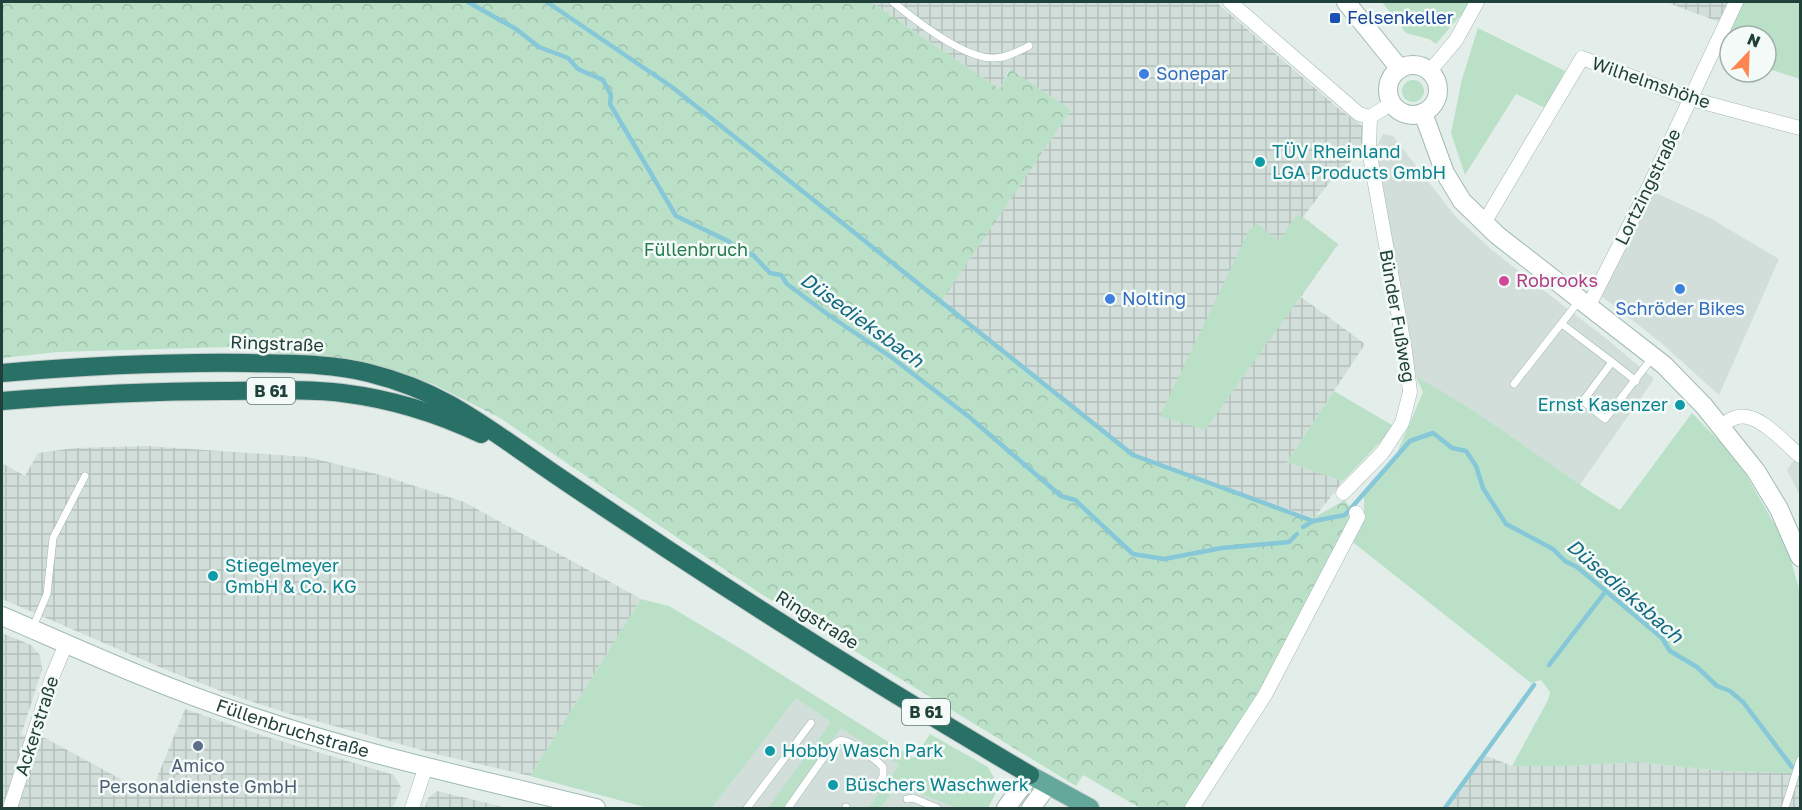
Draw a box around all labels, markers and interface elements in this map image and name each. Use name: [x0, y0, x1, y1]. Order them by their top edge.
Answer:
place label: Felsenkeller: [1347, 6, 1454, 28]
marker: Felsenkeller: [1328, 11, 1342, 25]
north arrow: [1718, 24, 1778, 84]
text: N: [1744, 29, 1763, 52]
street label: Wilhelmshöhe: [1589, 51, 1714, 113]
place label: Sonepar: [1156, 62, 1228, 84]
marker: Sonepar: [1137, 67, 1151, 81]
street label: Lortzingstraße: [1609, 125, 1685, 248]
place label: TÜV Rheinland LGA Products GmbH: [1272, 140, 1446, 183]
marker: TÜV Rheinland LGA Products GmbH: [1253, 155, 1267, 169]
park label: Füllenbruch: [644, 238, 748, 260]
street label: Bünder Fußweg: [1375, 248, 1421, 384]
water label: Düsedieksbach: [796, 266, 929, 372]
place label: Robrooks: [1516, 269, 1598, 291]
marker: Robrooks: [1497, 274, 1511, 288]
marker: Schröder Bikes: [1673, 282, 1687, 296]
place label: Nolting: [1122, 287, 1186, 309]
marker: Nolting: [1103, 292, 1117, 306]
place label: Schröder Bikes: [1615, 297, 1745, 319]
street label: Ringstraße: [230, 330, 324, 356]
road number: B 61: [247, 378, 295, 404]
place label: Ernst Kasenzer: [1538, 393, 1668, 415]
marker: Ernst Kasenzer: [1673, 398, 1687, 412]
water label: Düsedieksbach: [1563, 533, 1689, 648]
place label: Stiegelmeyer GmbH & Co. KG: [225, 554, 357, 597]
marker: Stiegelmeyer GmbH & Co. KG: [206, 569, 220, 583]
street label: Ringstraße: [772, 585, 863, 653]
street label: Ackerstraße: [10, 673, 63, 778]
street label: Füllenbruchstraße: [214, 693, 372, 761]
road number: B 61: [902, 699, 950, 725]
marker: Amico Personaldienste GmbH: [191, 739, 205, 753]
place label: Hobby Wasch Park: [782, 739, 943, 761]
marker: Hobby Wasch Park: [763, 744, 777, 758]
place label: Amico Personaldienste GmbH: [99, 754, 297, 797]
place label: Büschers Waschwerk: [845, 773, 1029, 795]
marker: Büschers Waschwerk: [826, 778, 840, 792]

